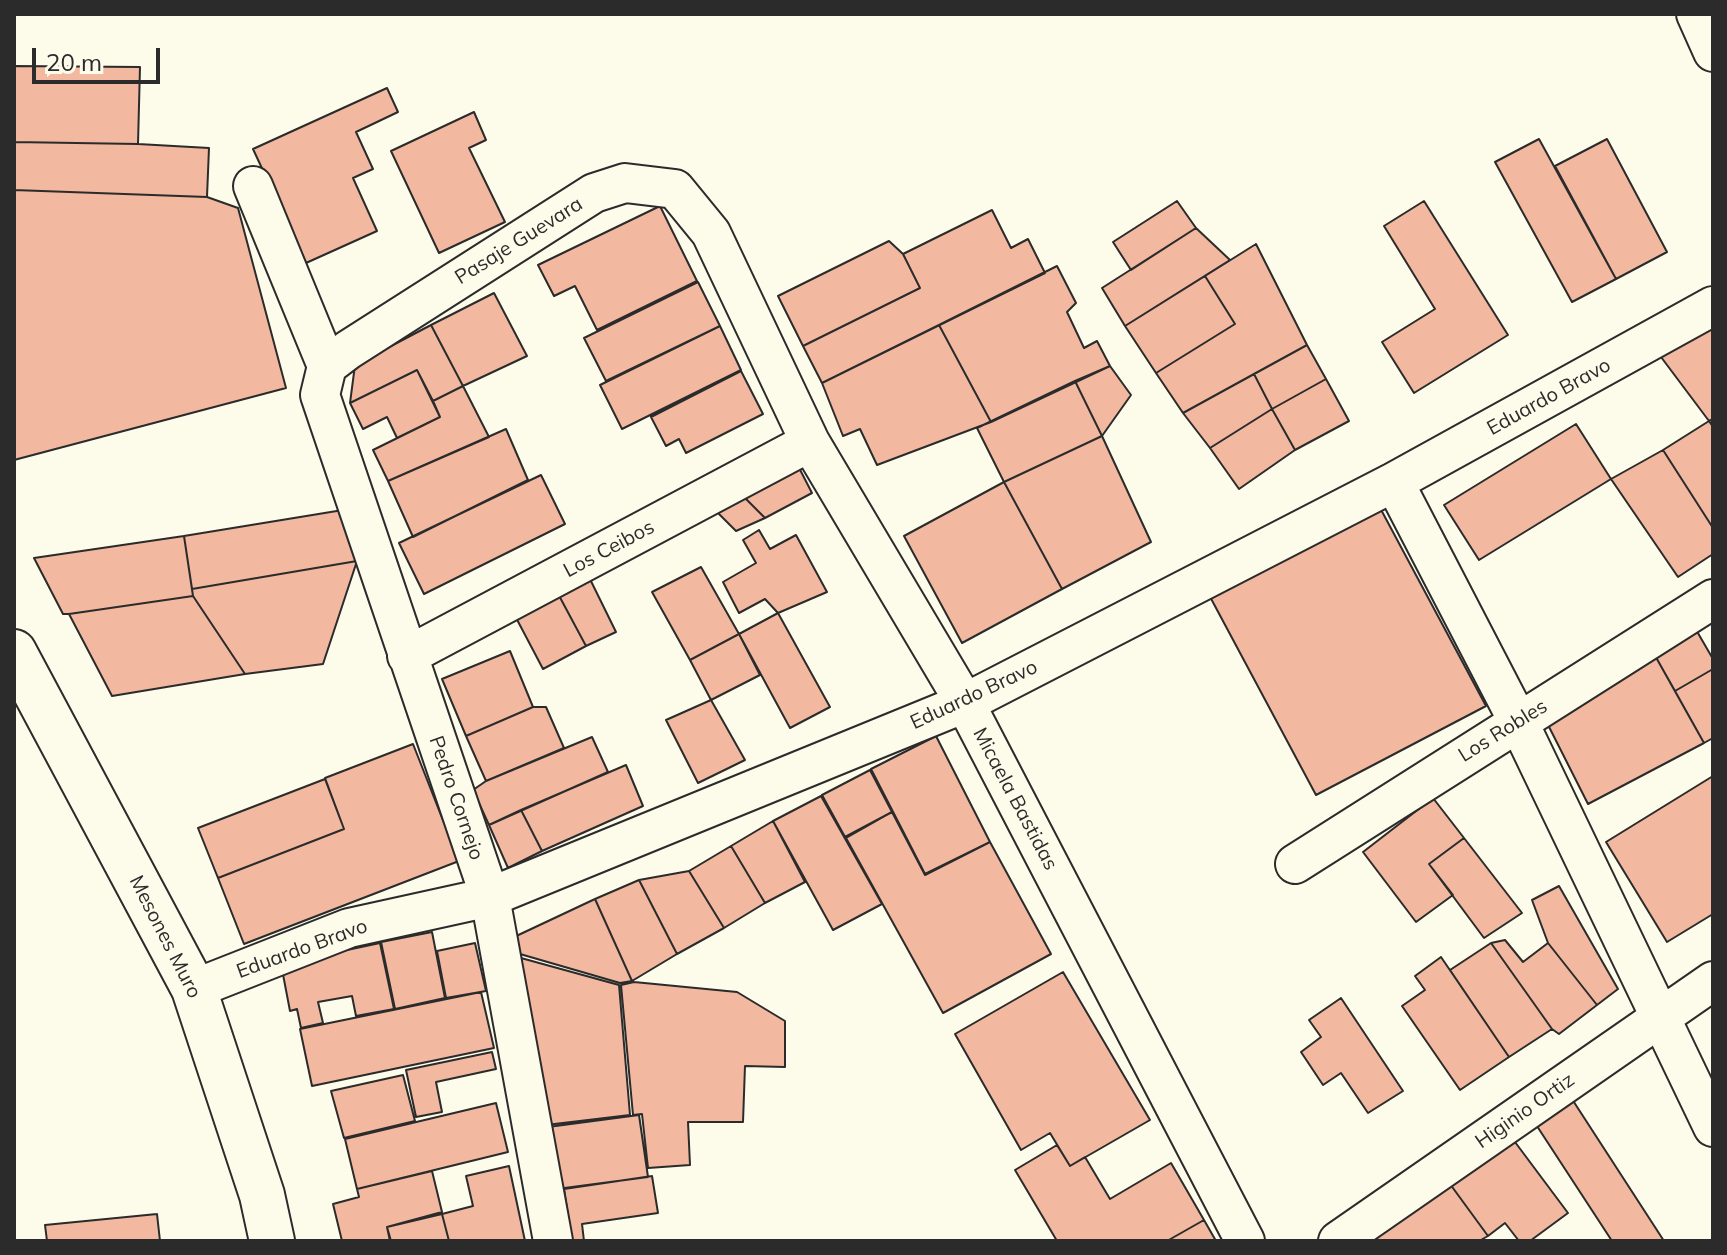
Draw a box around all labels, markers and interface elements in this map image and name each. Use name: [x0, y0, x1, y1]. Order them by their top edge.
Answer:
scale bar: [36, 32, 164, 82]
text: 20 m: [46, 47, 102, 77]
street label: Pasaje Guevara: [451, 192, 587, 290]
street label: Eduardo Bravo: [1483, 353, 1615, 441]
street label: Los Ceibos: [560, 515, 658, 583]
street label: Eduardo Bravo: [907, 655, 1041, 735]
street label: Los Robles: [1454, 694, 1552, 768]
street label: Micaela Bastidas: [967, 724, 1063, 874]
street label: Pedro Cornejo: [424, 733, 488, 863]
street label: Mesones Muro: [124, 872, 206, 1002]
street label: Eduardo Bravo: [233, 914, 371, 984]
street label: Higinio Ortiz: [1471, 1068, 1579, 1154]

